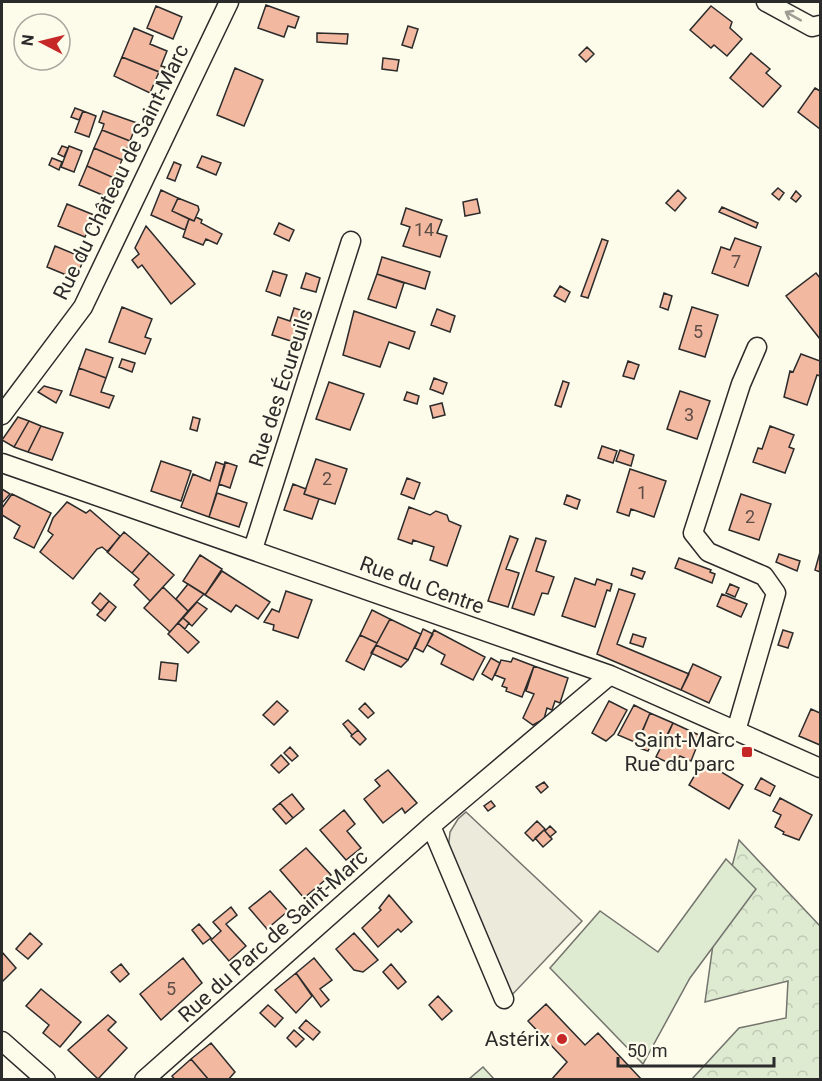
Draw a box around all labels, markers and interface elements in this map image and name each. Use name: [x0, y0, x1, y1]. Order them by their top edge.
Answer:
one-way arrow: [785, 10, 802, 22]
north arrow: [12, 12, 72, 72]
text: N: [17, 33, 38, 47]
street label: Rue du Château de Saint-Marc: [49, 40, 193, 304]
house number: 14: [414, 219, 434, 240]
house number: 7: [731, 251, 741, 272]
street label: Rue des Écureuils: [244, 306, 318, 470]
house number: 5: [693, 321, 703, 342]
house number: 3: [684, 404, 694, 425]
house number: 2: [322, 468, 332, 489]
house number: 1: [637, 482, 647, 503]
house number: 2: [745, 506, 755, 527]
street label: Rue du Centre: [356, 551, 488, 619]
place label: Saint-Marc Rue du parc: [624, 728, 735, 776]
marker: Saint-Marc Rue du parc: [740, 745, 754, 759]
street label: Rue du Parc de Saint-Marc: [173, 845, 373, 1027]
house number: 5: [166, 978, 176, 999]
place label: Astérix: [485, 1027, 550, 1051]
scale bar: [618, 1030, 774, 1068]
marker: Astérix: [555, 1032, 569, 1046]
text: 50 m: [627, 1040, 667, 1061]

